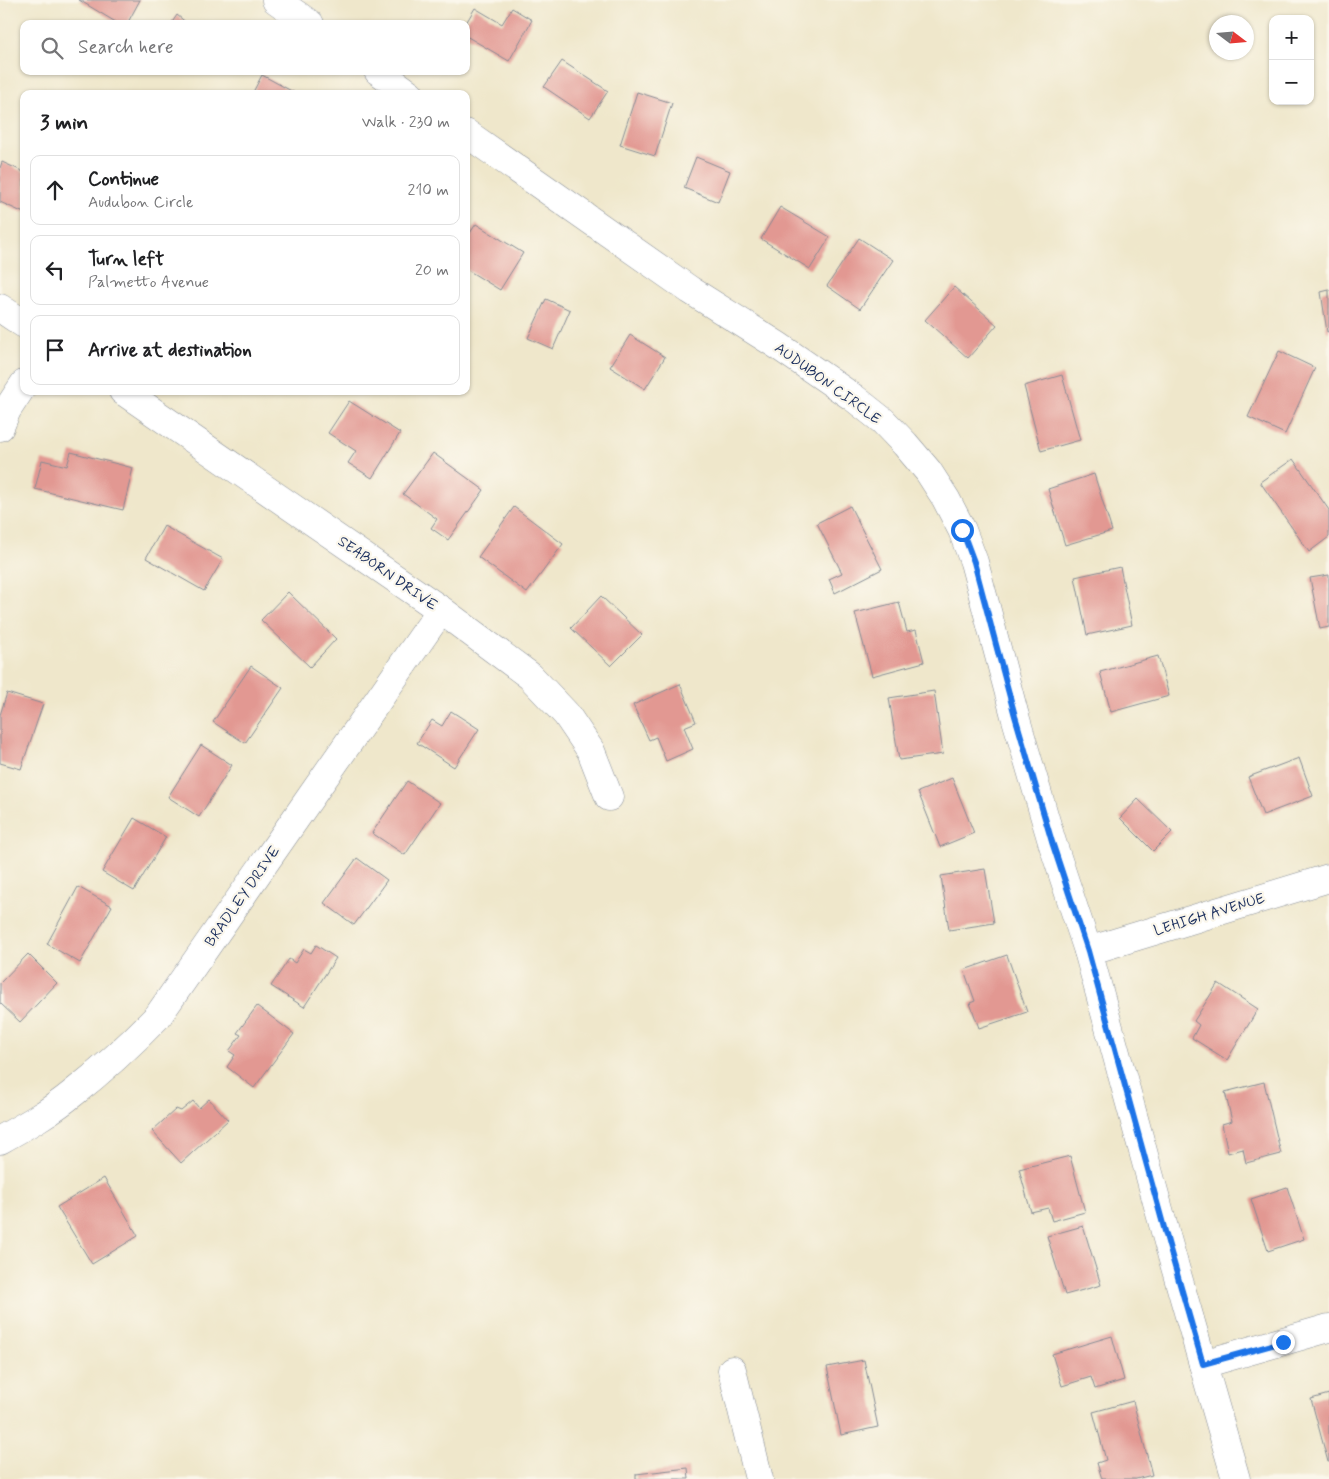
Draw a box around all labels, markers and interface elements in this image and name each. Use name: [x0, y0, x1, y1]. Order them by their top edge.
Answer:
north arrow: [1209, 15, 1254, 60]
map controls: [1269, 15, 1314, 105]
button: +: [1269, 15, 1314, 60]
search box: [20, 20, 470, 75]
icon: search: [38, 34, 66, 62]
text: Search here: [78, 35, 174, 60]
button: −: [1269, 60, 1314, 105]
text: 3 min: [40, 109, 88, 137]
text: Walk · 230 m: [362, 112, 450, 133]
text: Continue: [88, 167, 159, 192]
icon: ahead: [41, 176, 69, 204]
text: 210 m: [408, 180, 449, 201]
text: Audubon Circle: [88, 192, 194, 213]
text: Turn left: [88, 247, 164, 272]
icon: left: [41, 256, 69, 284]
text: 20 m: [415, 260, 449, 281]
text: Palmetto Avenue: [88, 272, 209, 293]
icon: arrive: [41, 336, 69, 364]
text: Arrive at destination: [88, 338, 252, 363]
street label: AUDUBON CIRCLE: [770, 338, 885, 429]
route start: [951, 519, 974, 542]
street label: SEABORN DRIVE: [334, 532, 442, 616]
street label: BRADLEY DRIVE: [201, 842, 285, 951]
street label: LEHIGH AVENUE: [1151, 888, 1268, 941]
route end: [1272, 1331, 1295, 1354]

